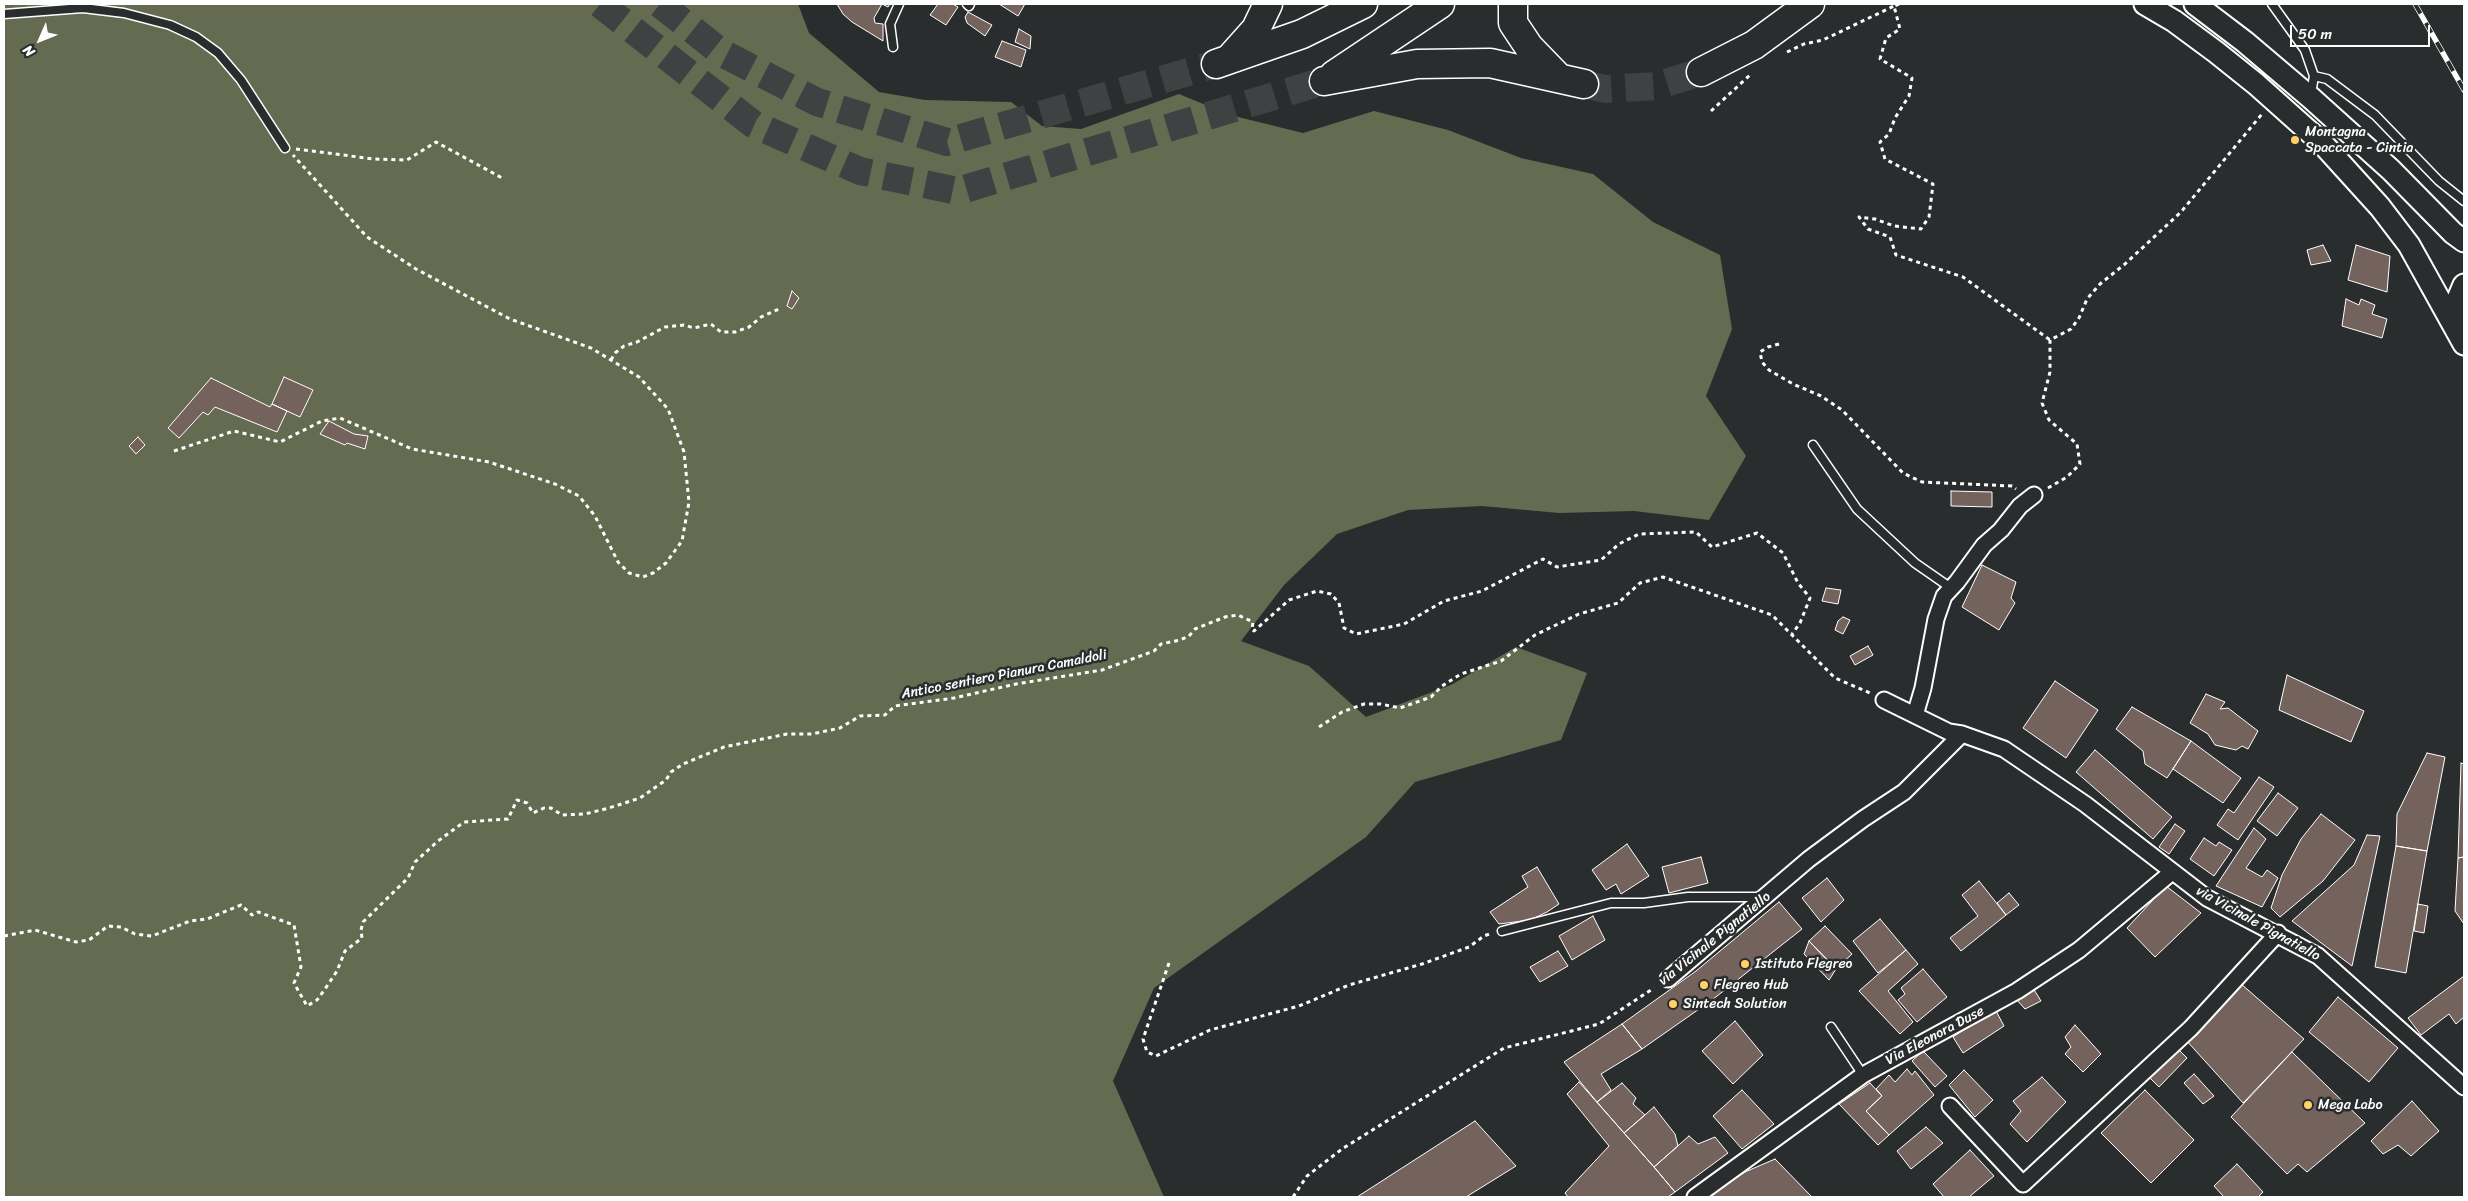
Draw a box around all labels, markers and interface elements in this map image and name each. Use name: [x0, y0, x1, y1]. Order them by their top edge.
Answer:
north arrow: [15, 15, 65, 65]
scale bar: [2293, 15, 2433, 47]
text: 50 m: [2298, 21, 2332, 47]
text: N: [16, 39, 41, 63]
place label: Montagna Spaccata - Cintia: [2305, 124, 2413, 156]
marker: Montagna Spaccata - Cintia: [2289, 134, 2301, 146]
street label: Antico sentiero Pianura Camaldoli: [900, 647, 1108, 703]
street label: via Vicinale Pignatiello: [2193, 883, 2323, 965]
street label: via Vicinale Pignatiello: [1656, 889, 1774, 989]
place label: Istituto Flegreo: [1755, 956, 1853, 972]
marker: Istituto Flegreo: [1739, 958, 1751, 970]
place label: Flegreo Hub: [1714, 977, 1788, 993]
marker: Flegreo Hub: [1698, 979, 1710, 991]
place label: Sintech Solution: [1683, 996, 1787, 1012]
marker: Sintech Solution: [1667, 998, 1679, 1010]
street label: Via Eleonora Duse: [1883, 1003, 1987, 1069]
place label: Mega Labo: [2318, 1097, 2383, 1113]
marker: Mega Labo: [2302, 1099, 2314, 1111]

